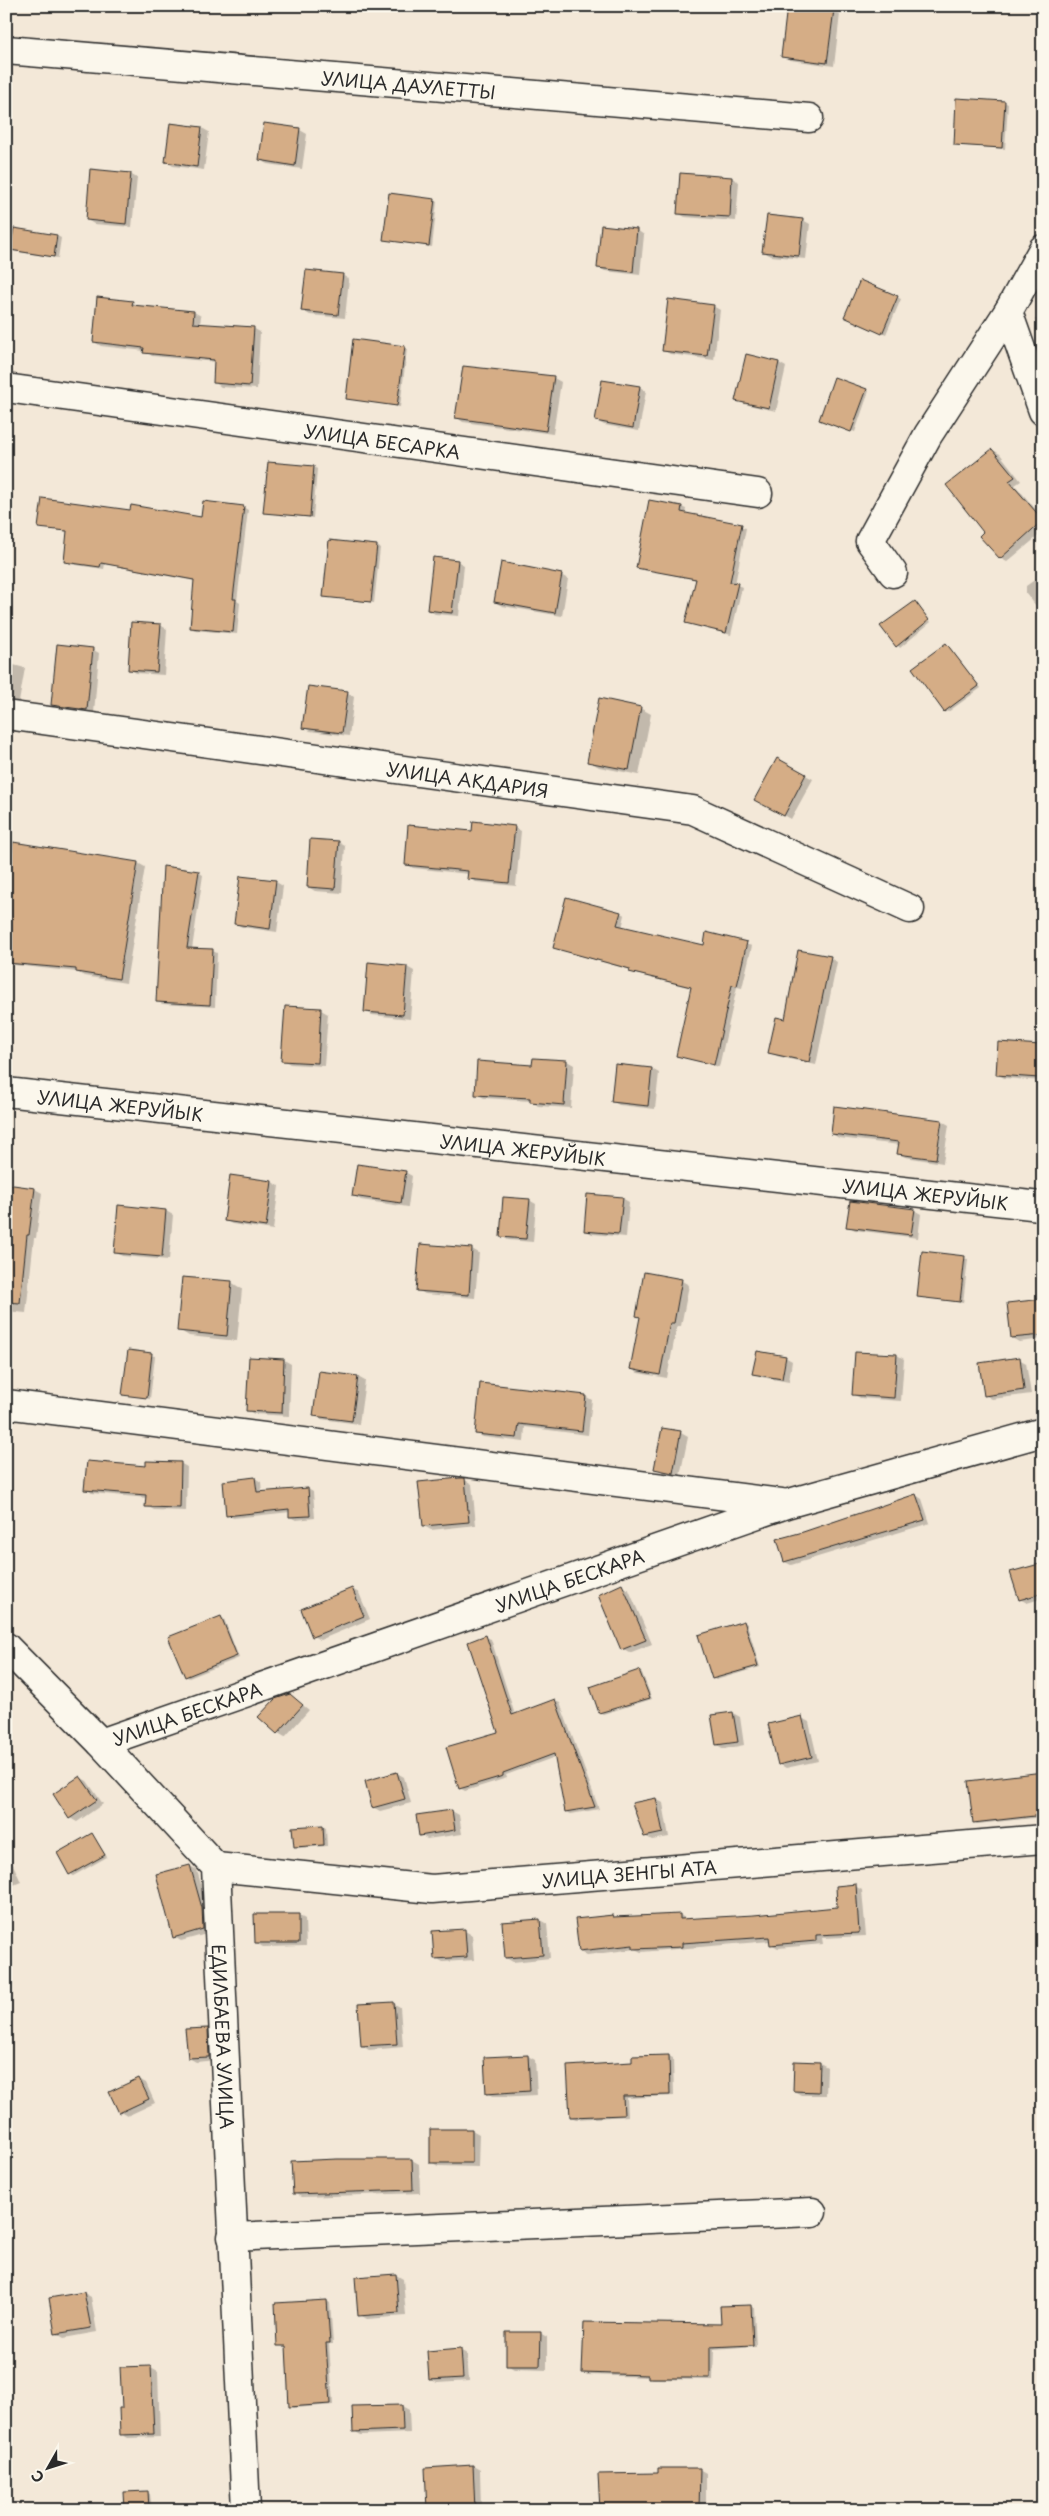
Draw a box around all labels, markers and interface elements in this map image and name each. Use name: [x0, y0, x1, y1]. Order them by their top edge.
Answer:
street label: УЛИЦА ДАУЛЕТТЫ: [320, 63, 497, 105]
street label: УЛИЦА БЕСАРКА: [303, 416, 462, 465]
street label: УЛИЦА АКДАРИЯ: [385, 754, 550, 803]
street label: УЛИЦА ЖЕРУЙЫК: [36, 1082, 204, 1127]
street label: УЛИЦА ЖЕРУЙЫК: [439, 1126, 607, 1172]
street label: УЛИЦА ЖЕРУЙЫК: [841, 1171, 1010, 1216]
street label: УЛИЦА БЕСКАРА: [491, 1541, 648, 1618]
street label: УЛИЦА БЕСКАРА: [109, 1675, 265, 1752]
street label: УЛИЦА ЗЕНГЫ АТА: [541, 1852, 718, 1893]
street label: ЕДИЛБАЕВА УЛИЦА: [206, 1943, 242, 2130]
north arrow: [22, 2444, 72, 2494]
text: С: [26, 2466, 49, 2487]

